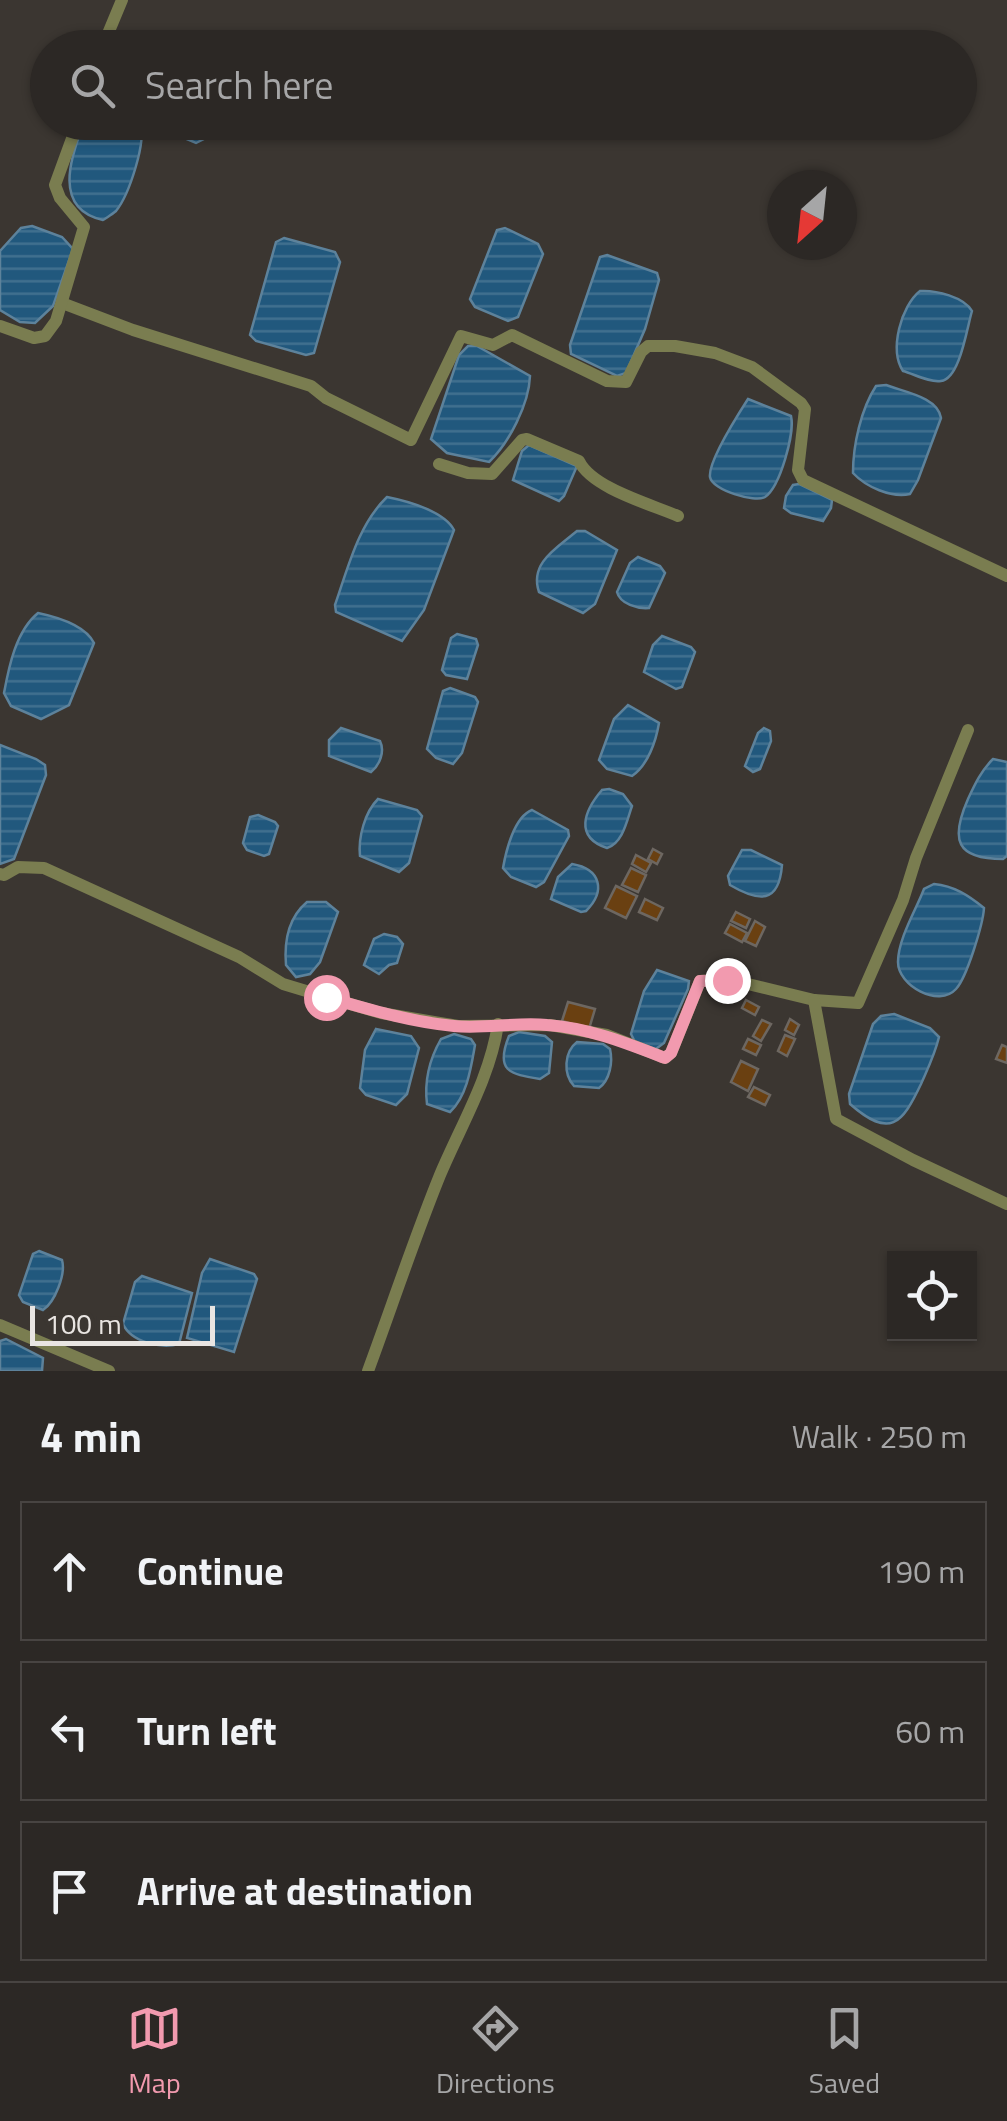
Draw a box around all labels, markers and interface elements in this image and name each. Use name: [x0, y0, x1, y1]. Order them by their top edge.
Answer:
search box: [30, 30, 977, 140]
text: Search here: [145, 56, 333, 114]
icon: search: [65, 58, 120, 113]
north arrow: [767, 170, 857, 260]
route end: [705, 958, 751, 1004]
route start: [304, 975, 350, 1021]
map controls: [887, 1251, 977, 1341]
button: locate: [887, 1251, 977, 1341]
scale bar: [30, 1301, 215, 1346]
text: 100 m: [45, 1302, 122, 1345]
text: 4 min: [40, 1404, 142, 1468]
text: Walk · 250 m: [792, 1412, 967, 1460]
text: Continue: [137, 1542, 284, 1600]
icon: ahead: [42, 1544, 97, 1599]
text: 190 m: [877, 1547, 965, 1595]
text: Turn left: [137, 1702, 277, 1760]
icon: left: [42, 1704, 97, 1759]
text: 60 m: [895, 1707, 965, 1755]
text: Arrive at destination: [137, 1862, 473, 1920]
icon: arrive: [42, 1864, 97, 1919]
tab: Map: [127, 2001, 182, 2104]
tab: Directions: [436, 2001, 555, 2104]
tab: Saved: [809, 2001, 880, 2104]

